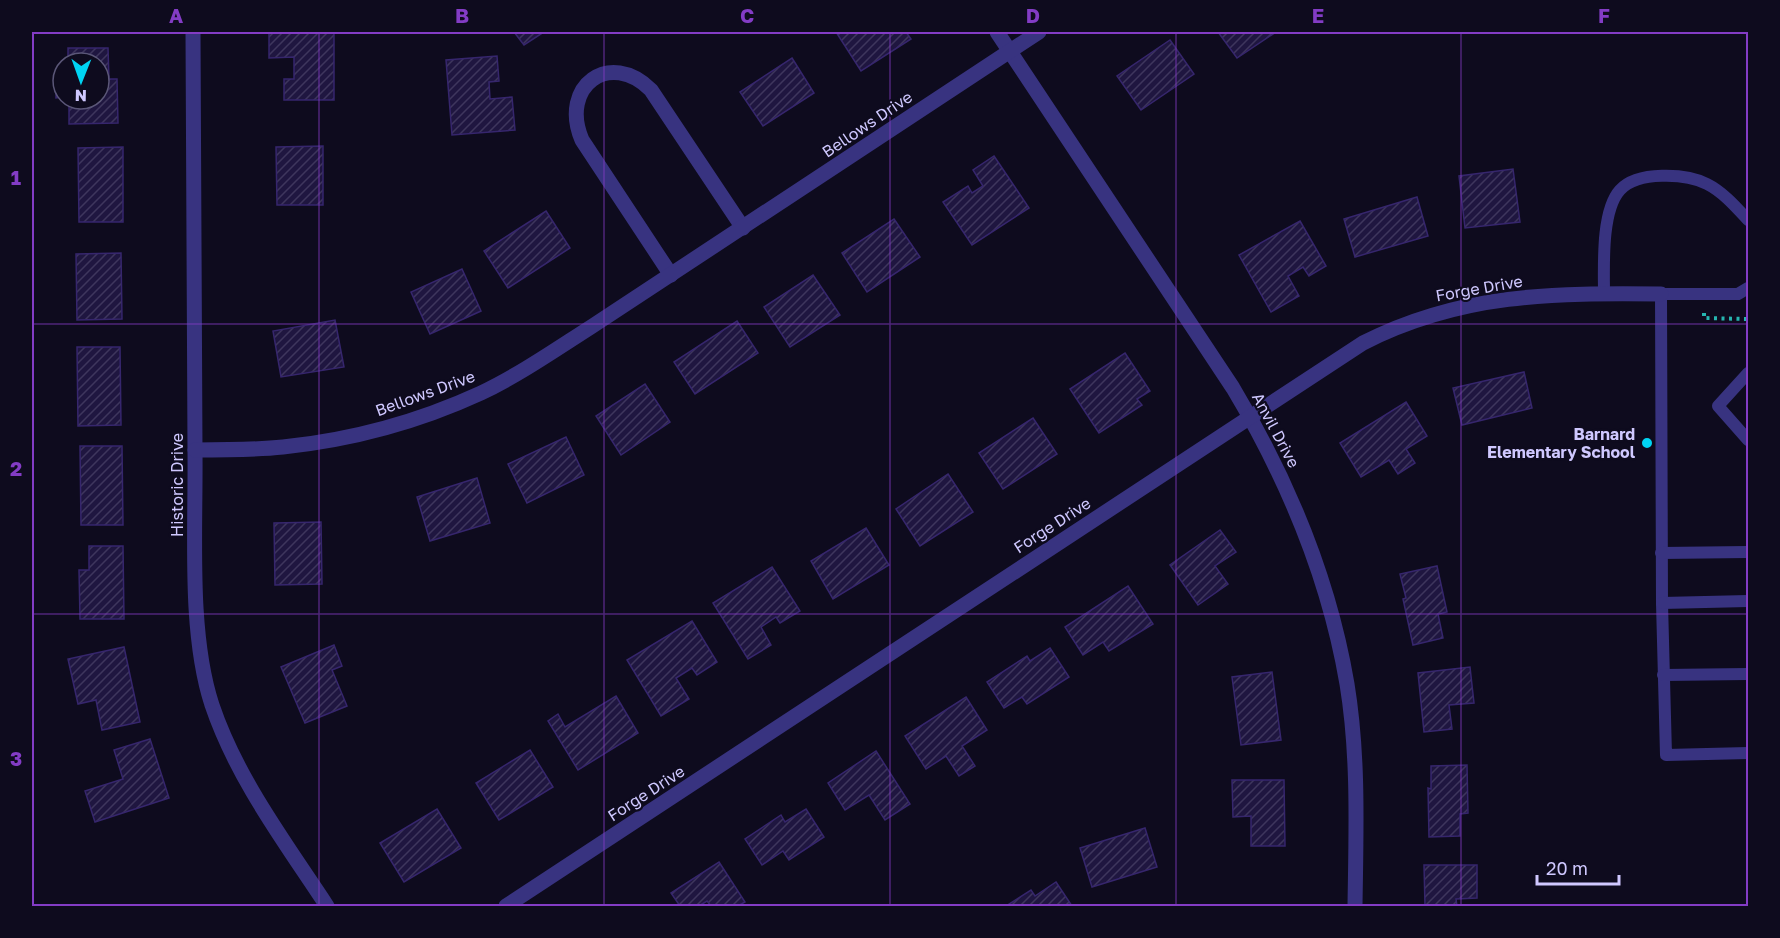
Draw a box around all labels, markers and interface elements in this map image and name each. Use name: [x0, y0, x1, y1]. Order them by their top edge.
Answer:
text: A: [169, 3, 183, 27]
text: B: [455, 3, 469, 27]
text: C: [740, 3, 754, 27]
text: D: [1026, 3, 1040, 27]
text: E: [1312, 3, 1324, 27]
text: F: [1598, 3, 1610, 27]
north arrow: [51, 51, 111, 111]
text: N: [74, 86, 87, 106]
street label: Bellows Drive: [818, 86, 916, 162]
text: 1: [11, 165, 21, 189]
street label: Forge Drive: [1434, 271, 1524, 305]
street label: Bellows Drive: [372, 366, 478, 420]
street label: Anvil Drive: [1248, 389, 1304, 471]
place label: Barnard Elementary School: [1487, 424, 1636, 462]
street label: Historic Drive: [167, 433, 187, 537]
marker: Barnard Elementary School: [1640, 436, 1654, 450]
text: 2: [10, 456, 22, 480]
street label: Forge Drive: [1010, 493, 1094, 557]
text: 3: [10, 746, 22, 770]
street label: Forge Drive: [604, 761, 688, 825]
scale bar: [1537, 848, 1620, 886]
text: 20 m: [1546, 857, 1588, 879]

